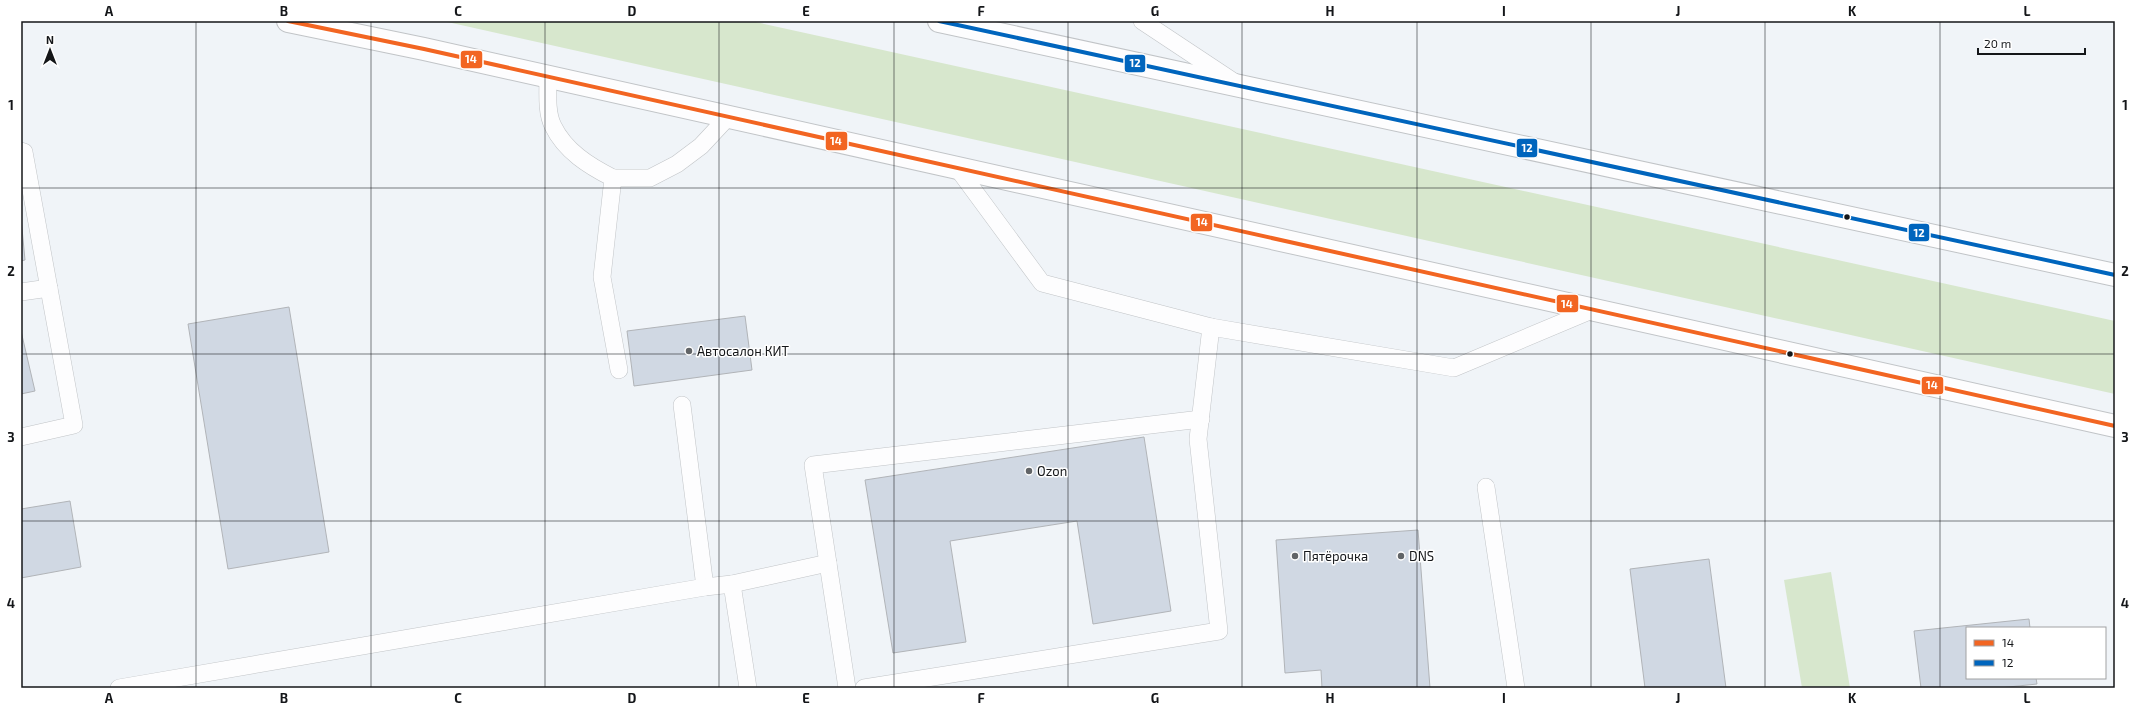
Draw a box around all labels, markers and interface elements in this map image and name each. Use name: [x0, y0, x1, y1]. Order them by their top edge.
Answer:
text: A: [105, 3, 114, 19]
text: B: [280, 3, 288, 19]
text: C: [454, 3, 462, 19]
text: D: [628, 3, 637, 19]
text: E: [802, 3, 810, 19]
text: F: [977, 3, 985, 19]
text: G: [1151, 3, 1159, 19]
text: H: [1326, 3, 1335, 19]
text: I: [1502, 3, 1506, 19]
text: J: [1676, 3, 1680, 19]
text: K: [1848, 3, 1857, 19]
text: L: [2024, 3, 2031, 19]
north arrow: [30, 30, 70, 70]
scale bar: [1978, 30, 2085, 56]
text: N: [46, 33, 54, 46]
text: 20 m: [1984, 36, 2011, 50]
line badge: 14: [460, 50, 483, 69]
text: 14: [465, 52, 477, 65]
line badge: 12: [1124, 54, 1146, 73]
text: 12: [1129, 56, 1141, 69]
text: 1: [8, 97, 14, 113]
text: 1: [2122, 97, 2128, 113]
line badge: 14: [825, 131, 848, 151]
text: 14: [830, 134, 842, 147]
line badge: 12: [1516, 138, 1538, 158]
text: 12: [1521, 141, 1533, 154]
unlabelled marker: [1842, 212, 1852, 222]
line badge: 14: [1190, 213, 1213, 232]
text: 14: [1196, 215, 1208, 228]
line badge: 12: [1908, 223, 1930, 242]
text: 12: [1913, 226, 1925, 239]
text: 2: [7, 263, 15, 279]
text: 2: [2121, 263, 2129, 279]
line badge: 14: [1556, 294, 1579, 313]
text: 14: [1561, 297, 1573, 310]
place label: Автосалон КИТ: [697, 343, 789, 359]
marker: Автосалон КИТ: [684, 346, 694, 356]
unlabelled marker: [1785, 349, 1795, 359]
line badge: 14: [1921, 376, 1944, 395]
text: 14: [1926, 378, 1938, 391]
text: 3: [7, 429, 15, 445]
text: 3: [2121, 429, 2129, 445]
place label: Ozon: [1037, 463, 1067, 479]
marker: Ozon: [1024, 466, 1034, 476]
place label: Пятёрочка: [1303, 548, 1368, 564]
place label: DNS: [1409, 548, 1434, 564]
marker: Пятёрочка: [1290, 551, 1300, 561]
marker: DNS: [1396, 551, 1406, 561]
text: 4: [7, 595, 15, 611]
text: 4: [2121, 595, 2129, 611]
legend: [1966, 627, 2106, 679]
text: 14: [2002, 635, 2014, 649]
text: 12: [2002, 655, 2014, 669]
text: A: [105, 690, 114, 706]
text: B: [280, 690, 288, 706]
text: C: [454, 690, 462, 706]
text: D: [628, 690, 637, 706]
text: E: [802, 690, 810, 706]
text: F: [977, 690, 985, 706]
text: G: [1151, 690, 1159, 706]
text: H: [1326, 690, 1335, 706]
text: I: [1502, 690, 1506, 706]
text: J: [1676, 690, 1680, 706]
text: K: [1848, 690, 1857, 706]
text: L: [2024, 690, 2031, 706]

